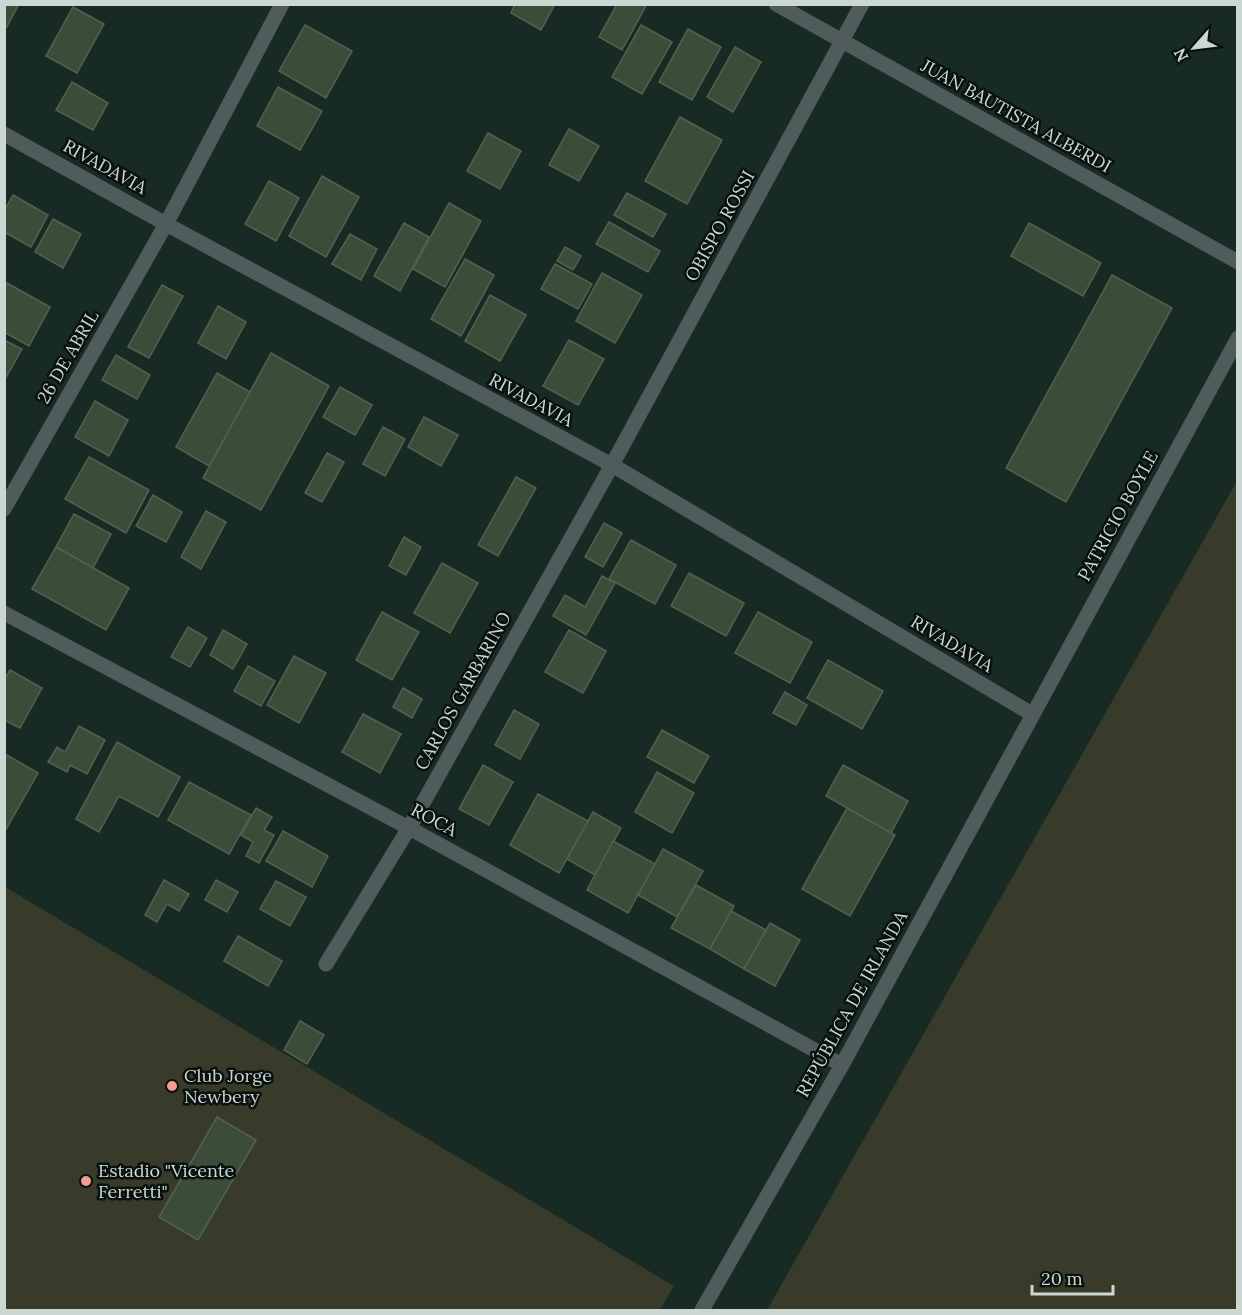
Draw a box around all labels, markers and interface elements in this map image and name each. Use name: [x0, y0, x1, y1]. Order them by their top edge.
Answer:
north arrow: [1164, 18, 1224, 78]
text: N: [1169, 45, 1192, 65]
street label: JUAN BAUTISTA ALBERDI: [916, 53, 1115, 177]
street label: RIVADAVIA: [59, 134, 152, 199]
street label: OBISPO ROSSI: [680, 166, 760, 285]
street label: 26 DE ABRIL: [32, 305, 104, 408]
street label: RIVADAVIA: [485, 368, 578, 432]
street label: PATRICIO BOYLE: [1072, 447, 1163, 585]
street label: CARLOS GARBARINO: [409, 607, 516, 774]
street label: RIVADAVIA: [907, 610, 998, 678]
street label: ROCA: [407, 798, 462, 842]
street label: REPÚBLICA DE IRLANDA: [791, 906, 913, 1101]
place label: Club Jorge Newbery: [184, 1064, 272, 1108]
marker: Club Jorge Newbery: [165, 1079, 179, 1093]
place label: Estadio "Vicente Ferretti": [98, 1159, 235, 1203]
marker: Estadio "Vicente Ferretti": [79, 1174, 93, 1188]
scale bar: [1032, 1258, 1113, 1296]
text: 20 m: [1041, 1267, 1083, 1290]

